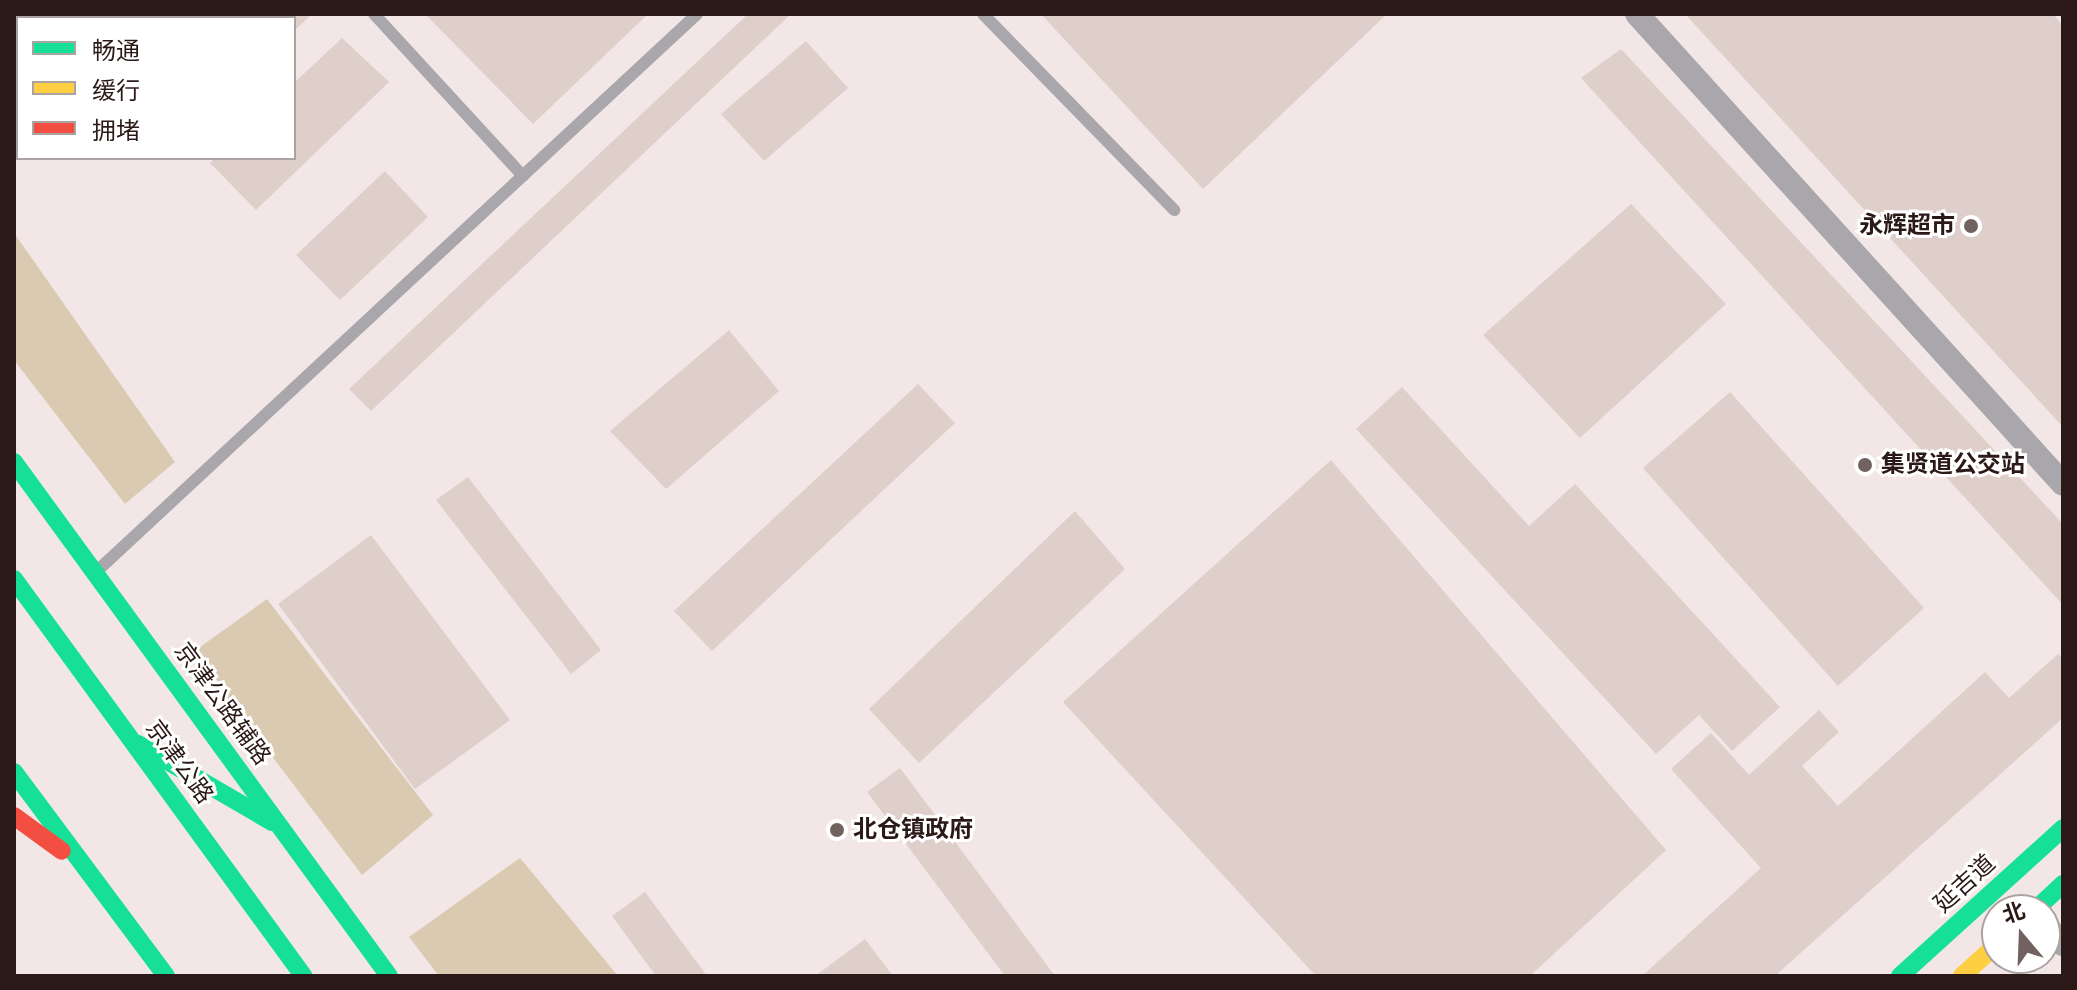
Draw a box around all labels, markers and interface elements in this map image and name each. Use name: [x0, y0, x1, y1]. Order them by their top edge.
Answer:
legend: [16, 16, 296, 160]
text: 畅通: [92, 37, 140, 65]
text: 缓行: [92, 77, 140, 105]
text: 拥堵: [92, 117, 140, 145]
place label: 永辉超市: [1859, 212, 1955, 240]
marker: 永辉超市: [1962, 217, 1980, 235]
place label: 集贤道公交站: [1881, 451, 2025, 479]
marker: 集贤道公交站: [1856, 456, 1874, 474]
street label: 京津公路辅路: [168, 637, 276, 771]
street label: 京津公路: [139, 715, 219, 809]
place label: 北仓镇政府: [853, 816, 973, 844]
marker: 北仓镇政府: [828, 821, 846, 839]
street label: 延吉道: [1929, 849, 2001, 919]
north arrow: [1981, 894, 2061, 974]
text: 北: [1999, 897, 2028, 928]

